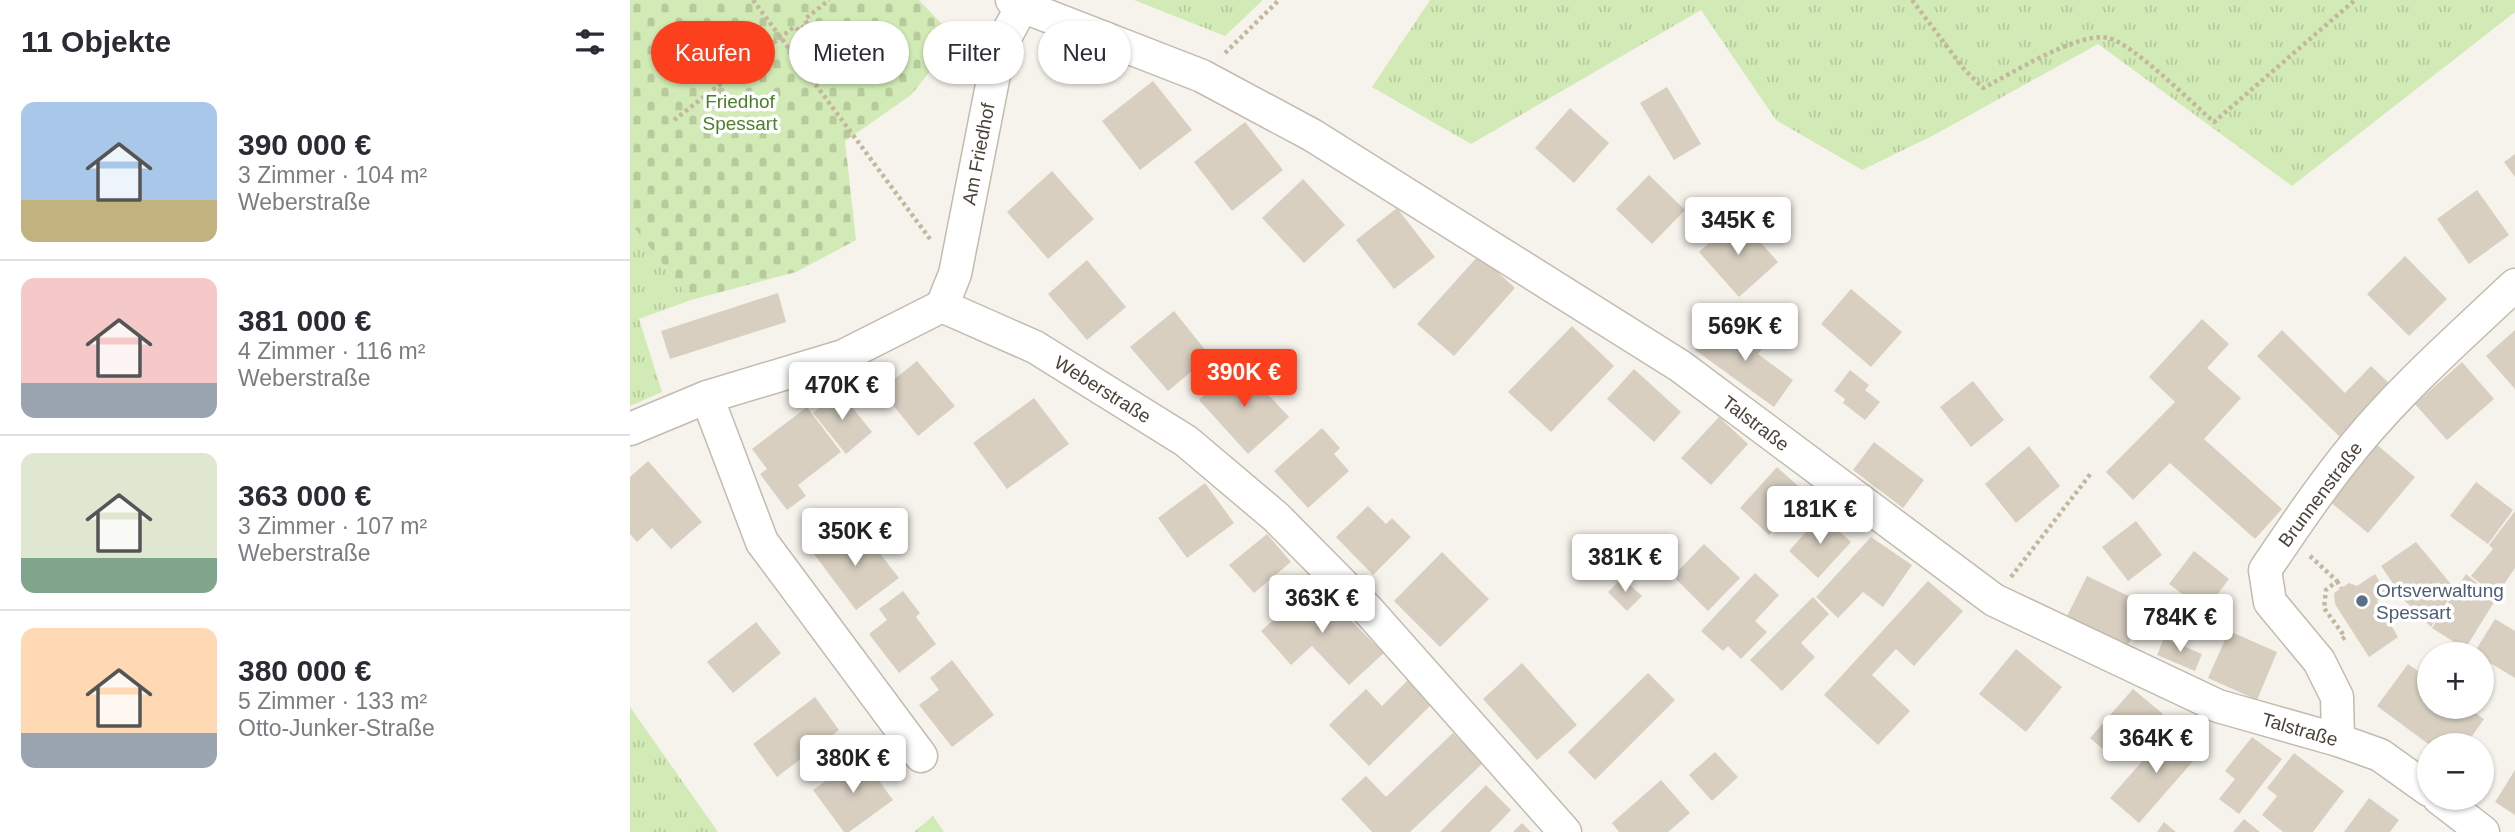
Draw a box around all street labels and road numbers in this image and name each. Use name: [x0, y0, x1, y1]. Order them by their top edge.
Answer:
street label: Am Friedhof: [958, 101, 999, 207]
street label: Weberstraße: [1051, 352, 1155, 427]
street label: Talstraße: [1718, 392, 1793, 455]
street label: Brunnenstraße: [2274, 438, 2367, 551]
street label: Talstraße: [2259, 709, 2340, 750]

